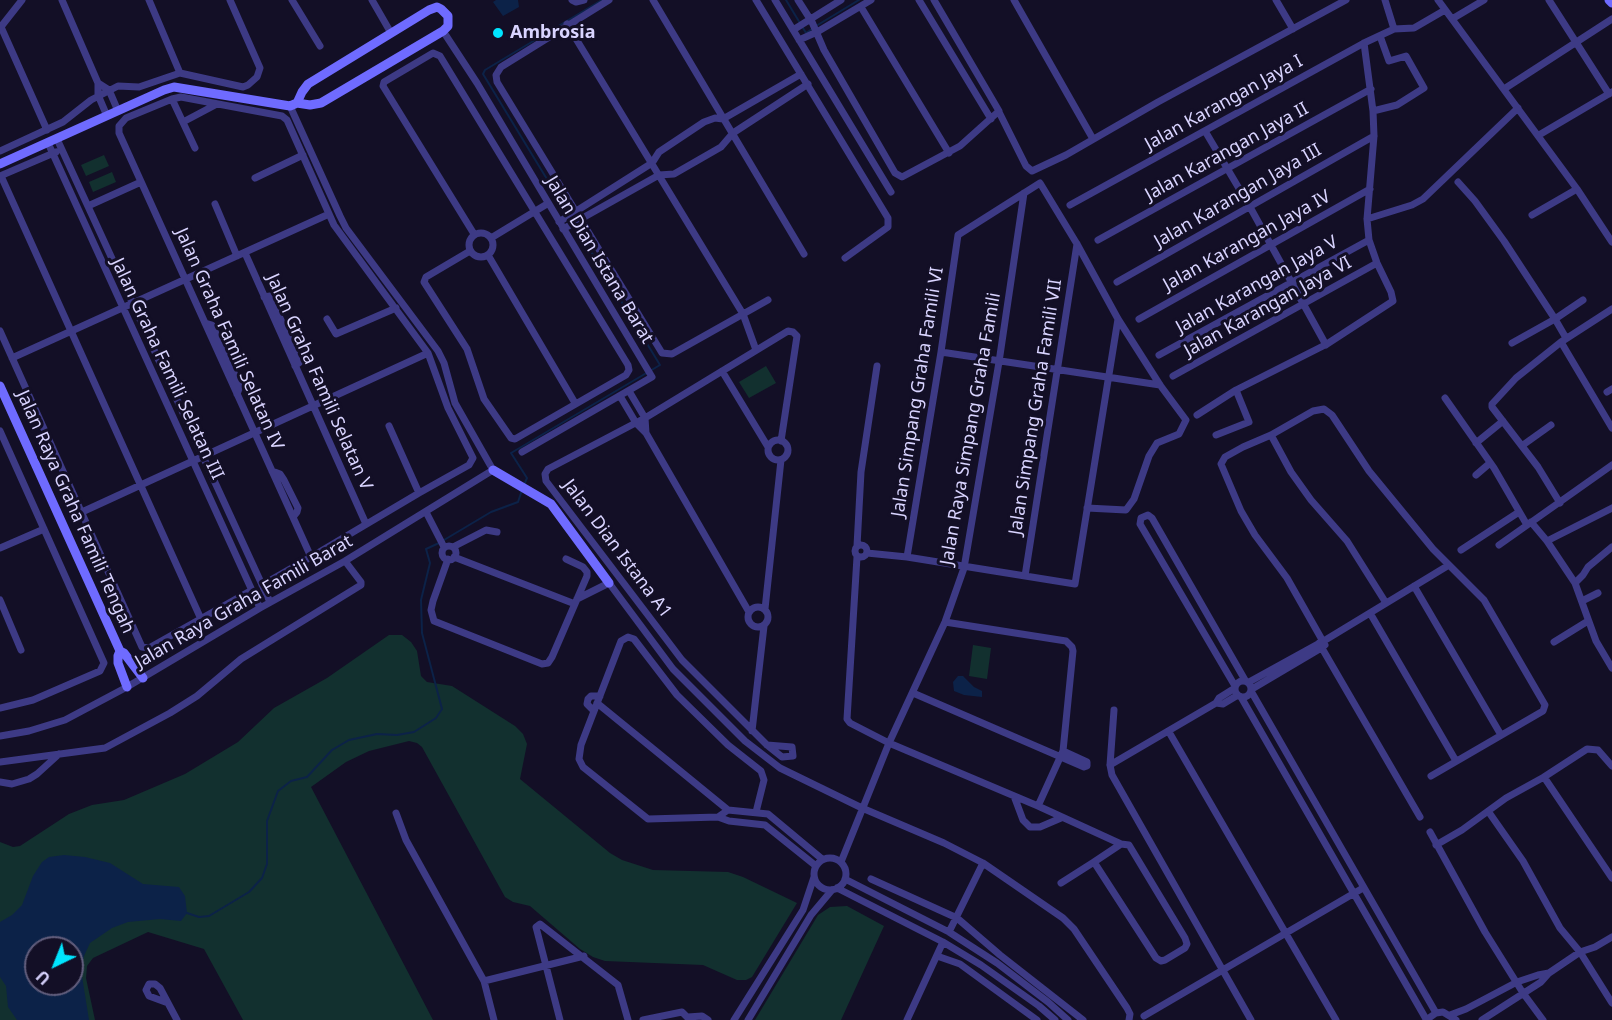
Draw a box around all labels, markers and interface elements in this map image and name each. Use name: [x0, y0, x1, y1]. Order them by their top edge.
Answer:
place label: Ambrosia: [510, 22, 596, 44]
marker: Ambrosia: [491, 26, 505, 40]
street label: Jalan Karangan Jaya I: [1141, 51, 1307, 155]
street label: Jalan Karangan Jaya II: [1142, 98, 1312, 206]
street label: Jalan Karangan Jaya III: [1151, 139, 1325, 253]
street label: Jalan Dian Istana Barat: [540, 172, 658, 348]
street label: Jalan Karangan Jaya IV: [1160, 186, 1334, 296]
street label: Jalan Graha Famili Selatan IV: [170, 225, 288, 453]
street label: Jalan Karangan Jaya V: [1172, 231, 1342, 339]
street label: Jalan Karangan Jaya VI: [1181, 252, 1355, 362]
street label: Jalan Graha Famili Selatan III: [106, 255, 228, 483]
street label: Jalan Simpang Graha Famili VI: [888, 265, 948, 519]
street label: Jalan Graha Famili Selatan V: [261, 270, 377, 494]
street label: Jalan Simpang Graha Famili VII: [1005, 277, 1067, 537]
street label: Jalan Raya Simpang Graha Famili: [936, 291, 1006, 567]
street label: Jalan Raya Graha Famili Tengah: [11, 387, 139, 637]
street label: Jalan Dian Istana A1: [558, 475, 676, 623]
street label: Jalan Raya Graha Famili Barat: [131, 531, 357, 673]
north arrow: [24, 936, 84, 996]
text: U: [31, 966, 55, 990]

